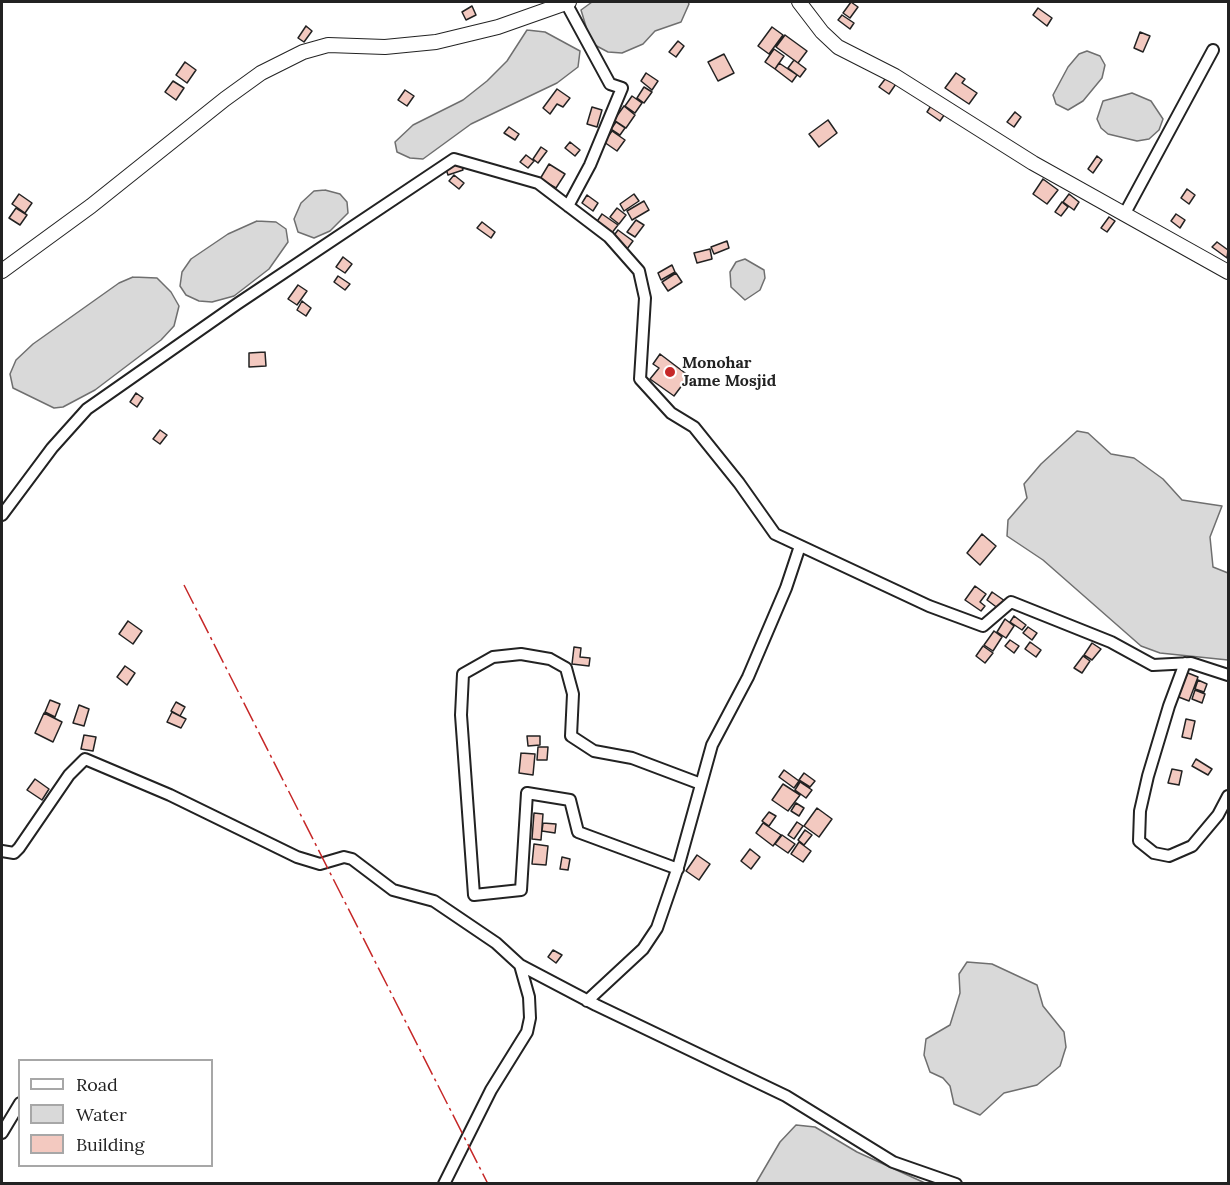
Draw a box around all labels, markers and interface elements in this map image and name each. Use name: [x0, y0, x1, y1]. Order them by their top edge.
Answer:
place label: Monohar Jame Mosjid: [682, 353, 776, 391]
marker: Monohar Jame Mosjid: [663, 365, 677, 379]
legend: [18, 1059, 213, 1167]
text: Road: [76, 1073, 118, 1096]
text: Water: [76, 1103, 127, 1126]
text: Building: [76, 1133, 144, 1156]

